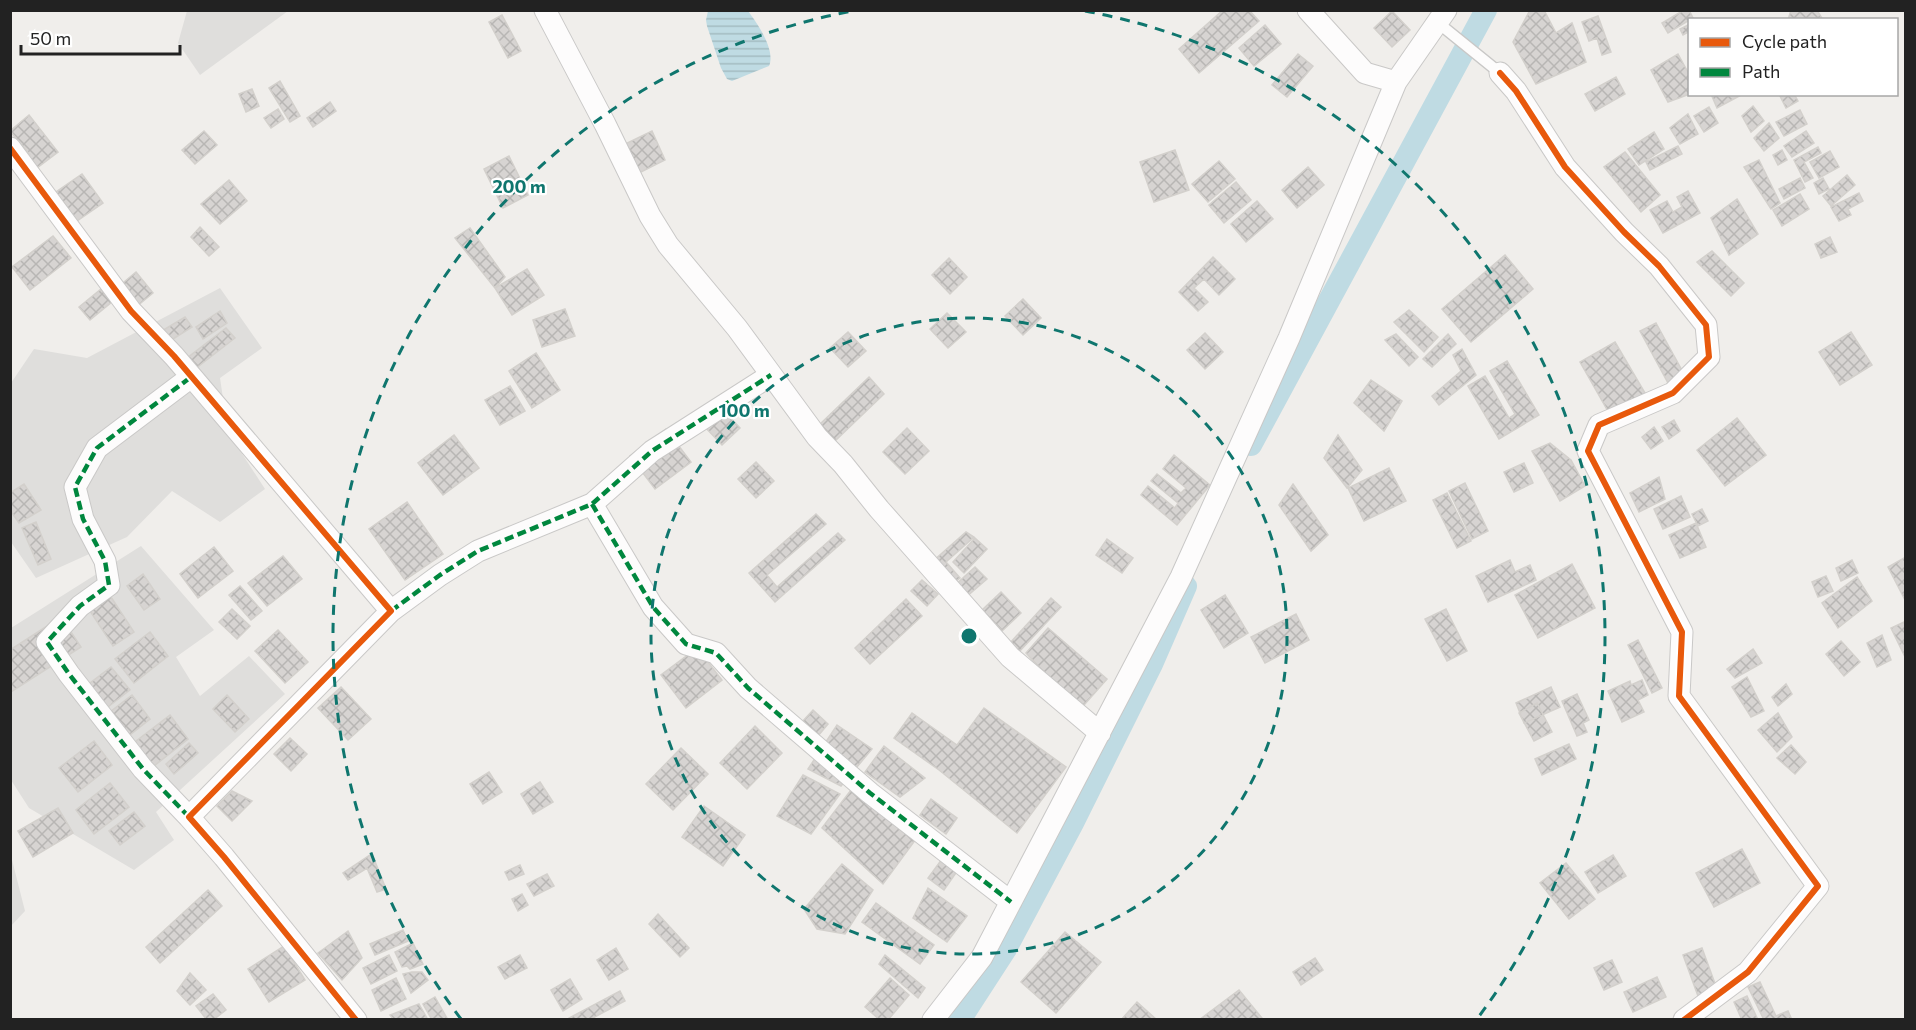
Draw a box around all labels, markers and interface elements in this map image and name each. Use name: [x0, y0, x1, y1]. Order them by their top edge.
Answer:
scale bar: [21, 18, 180, 56]
legend: [1688, 18, 1898, 96]
text: 50 m: [30, 27, 71, 49]
text: Cycle path: [1742, 30, 1827, 52]
text: Path: [1742, 60, 1780, 82]
text: 200 m: [492, 175, 546, 197]
text: 100 m: [718, 399, 770, 421]
centre of rings: [959, 626, 979, 646]

